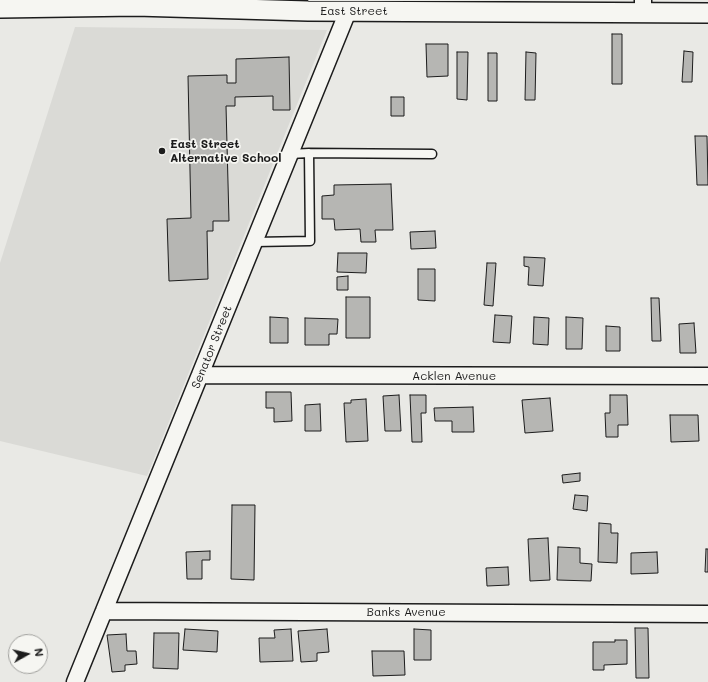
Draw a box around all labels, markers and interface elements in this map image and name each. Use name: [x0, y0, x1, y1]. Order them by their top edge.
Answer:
street label: East Street: [320, 4, 388, 18]
place label: East Street Alternative School: [170, 137, 281, 165]
marker: East Street Alternative School: [157, 146, 167, 156]
street label: Senator Street: [189, 303, 235, 391]
street label: Acklen Avenue: [412, 369, 496, 383]
street label: Banks Avenue: [366, 605, 446, 619]
north arrow: [8, 634, 48, 674]
text: N: [31, 647, 47, 658]

